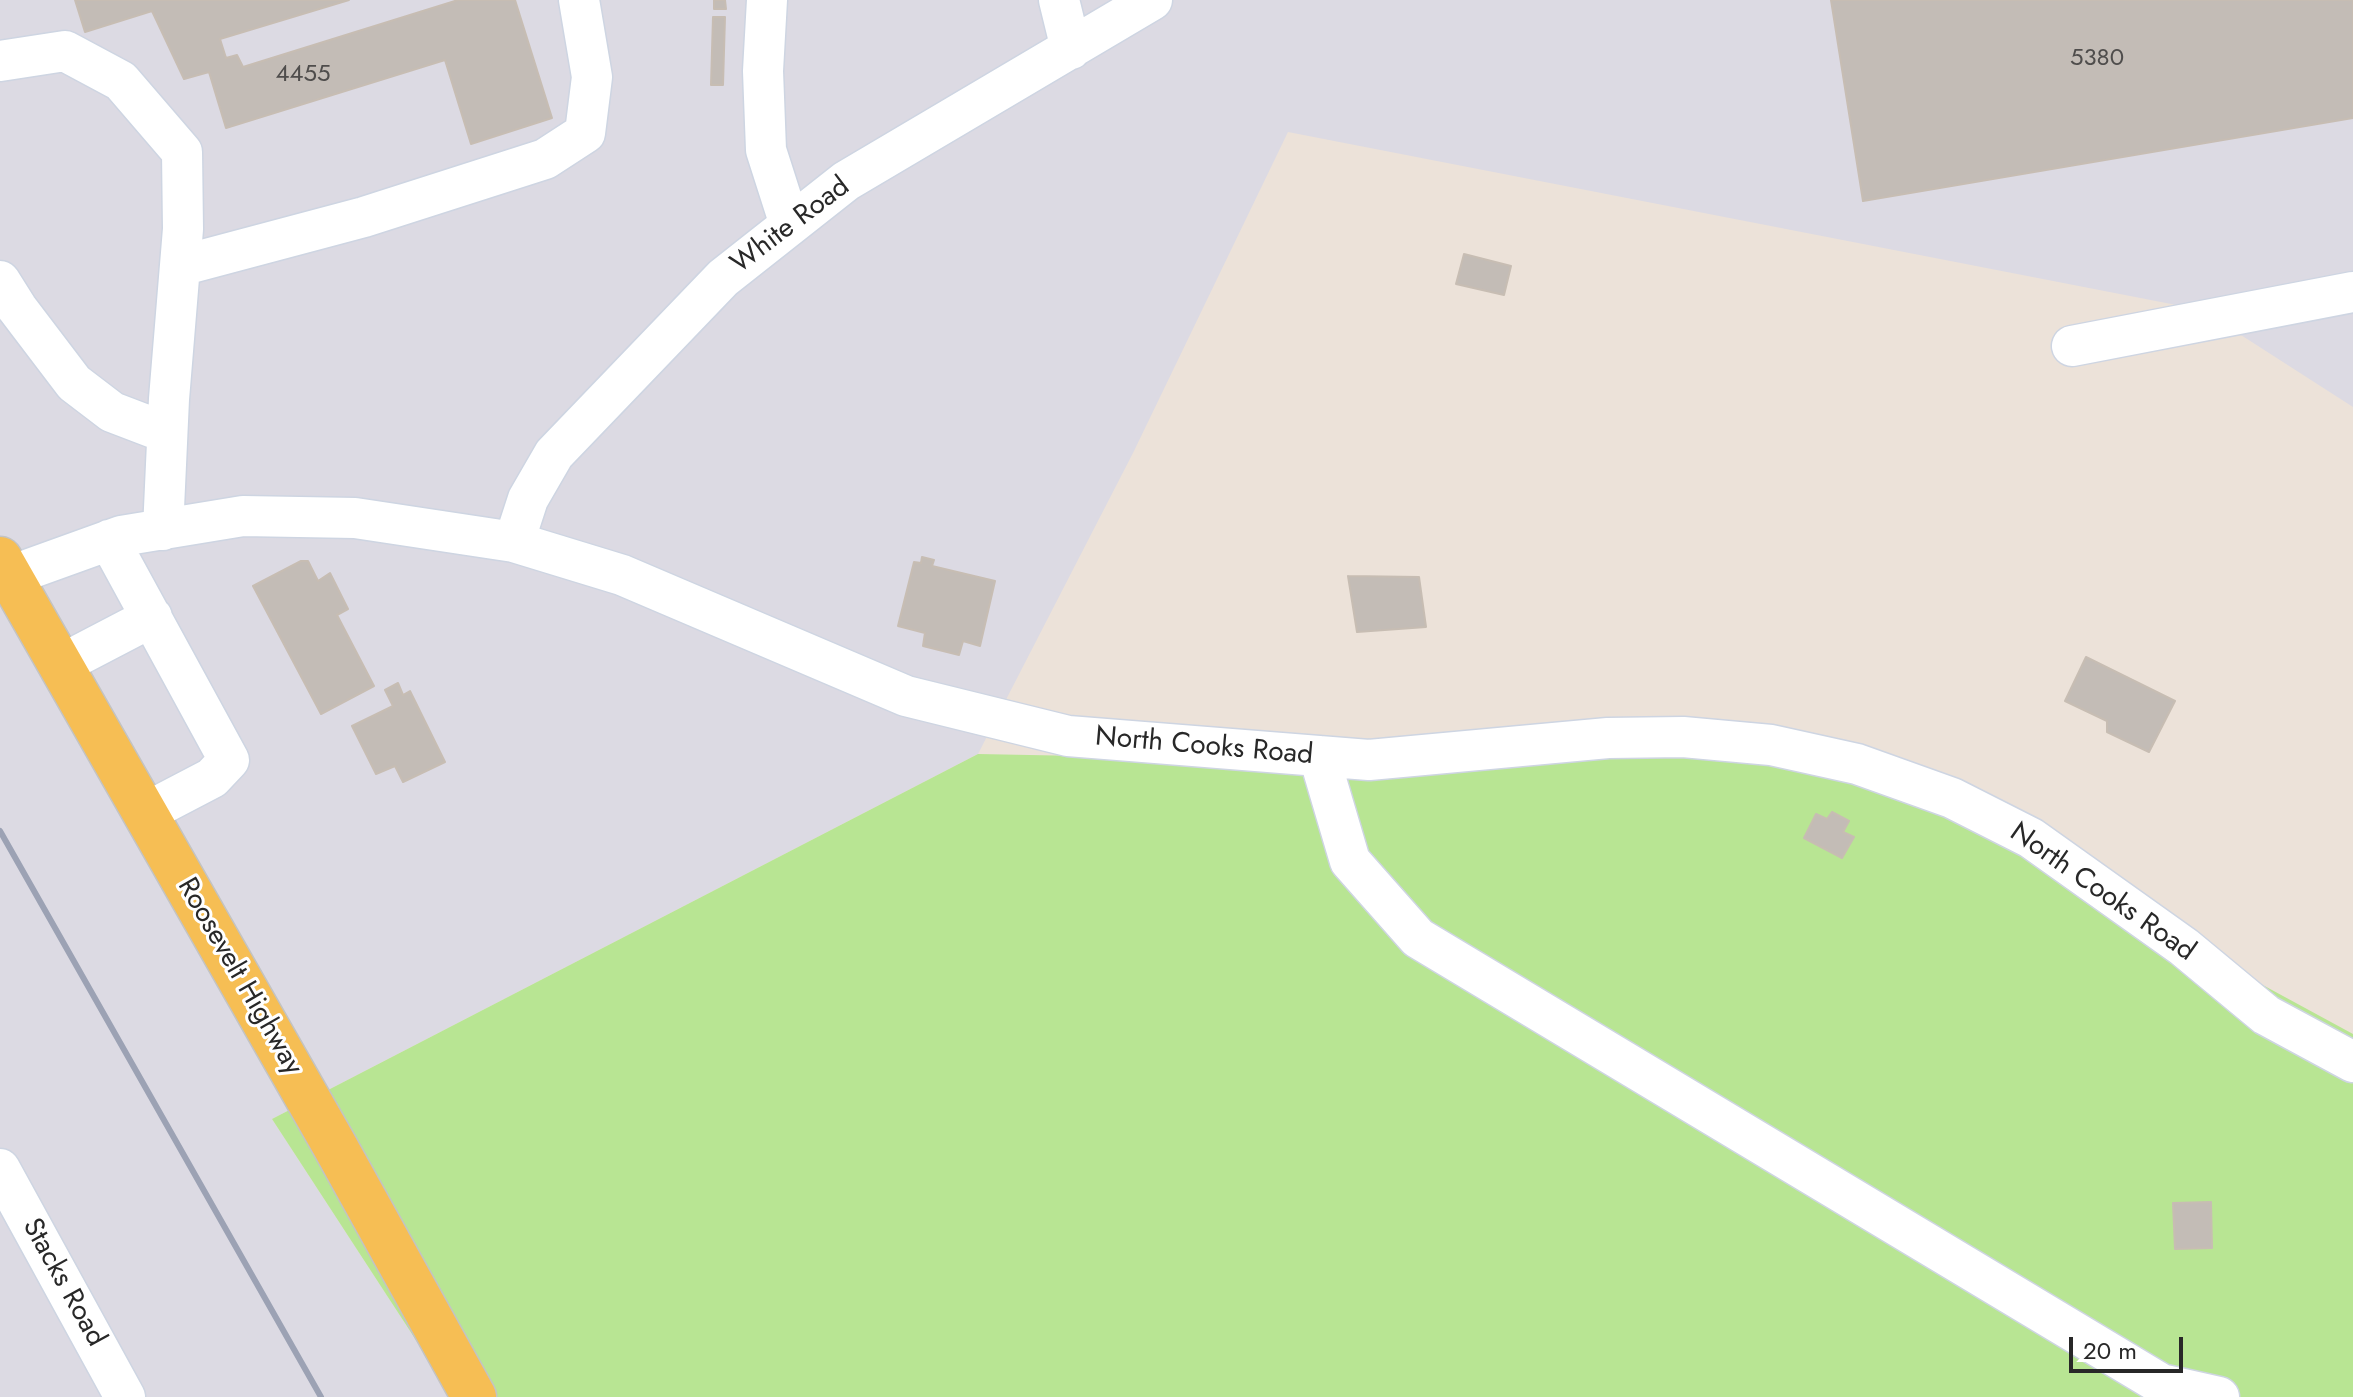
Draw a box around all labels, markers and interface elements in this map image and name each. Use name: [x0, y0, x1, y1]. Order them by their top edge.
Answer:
house number: 5380: [2070, 45, 2124, 73]
house number: 4455: [275, 61, 331, 89]
street label: White Road: [725, 171, 857, 281]
street label: North Cooks Road: [1094, 721, 1314, 773]
street label: North Cooks Road: [2003, 817, 2201, 969]
street label: Roosevelt Highway: [169, 873, 309, 1081]
street label: Stacks Road: [14, 1213, 112, 1353]
scale bar: [2073, 1321, 2187, 1371]
text: 20 m: [2083, 1333, 2137, 1368]

